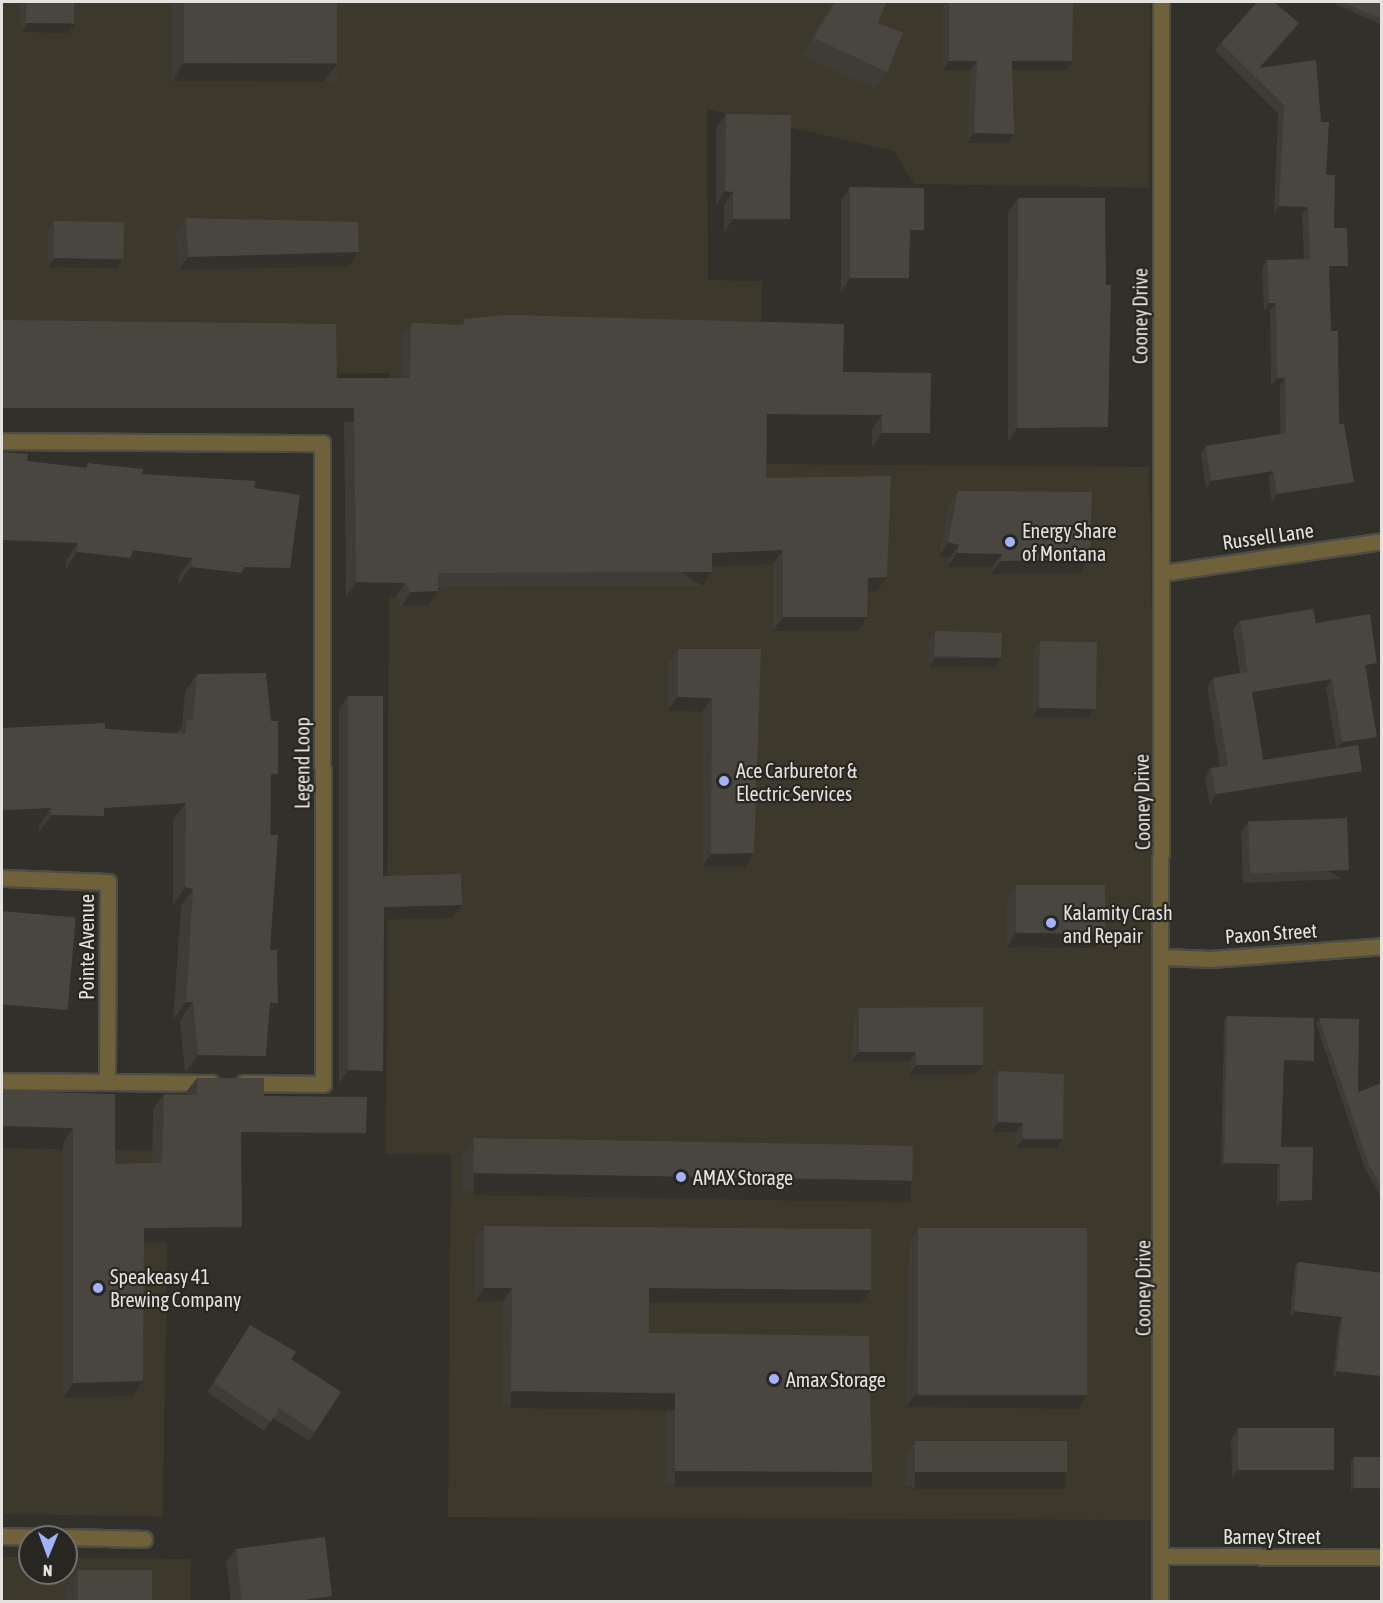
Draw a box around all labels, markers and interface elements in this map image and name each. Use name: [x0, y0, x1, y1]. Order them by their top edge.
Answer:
street label: Cooney Drive: [1128, 268, 1152, 364]
place label: Energy Share of Montana: [1022, 518, 1117, 565]
street label: Russell Lane: [1221, 518, 1315, 554]
marker: Energy Share of Montana: [1003, 535, 1017, 549]
street label: Legend Loop: [290, 717, 314, 809]
street label: Cooney Drive: [1129, 754, 1155, 850]
place label: Ace Carburetor & Electric Services: [736, 758, 857, 805]
marker: Ace Carburetor & Electric Services: [717, 774, 731, 788]
street label: Pointe Avenue: [74, 894, 98, 1000]
place label: Kalamity Crash and Repair: [1063, 900, 1173, 947]
marker: Kalamity Crash and Repair: [1044, 916, 1058, 930]
street label: Paxon Street: [1224, 918, 1318, 948]
place label: AMAX Storage: [693, 1165, 793, 1189]
marker: AMAX Storage: [674, 1170, 688, 1184]
street label: Cooney Drive: [1131, 1240, 1155, 1336]
place label: Speakeasy 41 Brewing Company: [110, 1264, 241, 1311]
marker: Speakeasy 41 Brewing Company: [91, 1281, 105, 1295]
place label: Amax Storage: [786, 1367, 886, 1391]
marker: Amax Storage: [767, 1372, 781, 1386]
street label: Barney Street: [1223, 1524, 1321, 1548]
north arrow: [18, 1525, 78, 1585]
text: N: [43, 1562, 53, 1580]

